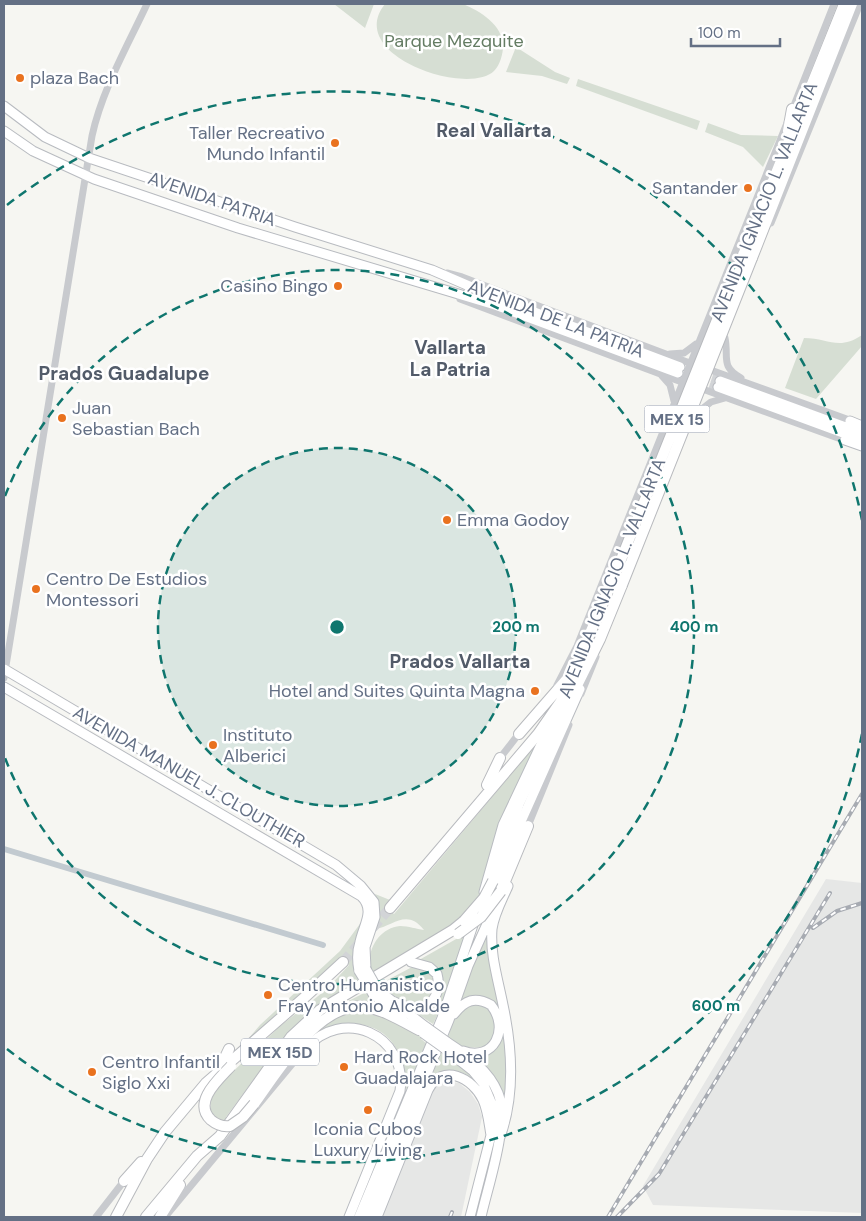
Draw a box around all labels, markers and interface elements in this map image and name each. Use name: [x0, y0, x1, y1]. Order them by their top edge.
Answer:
scale bar: [691, 15, 780, 47]
text: 100 m: [698, 23, 741, 43]
park label: Parque Mezquite: [384, 29, 524, 53]
place label: plaza Bach: [30, 66, 119, 90]
marker: plaza Bach: [14, 72, 26, 84]
street label: AVENIDA IGNACIO L. VALLARTA: [705, 78, 823, 326]
district label: Real Vallarta: [436, 118, 552, 143]
place label: Taller Recreativo Mundo Infantil: [189, 121, 325, 166]
marker: Taller Recreativo Mundo Infantil: [329, 137, 341, 149]
street label: AVENIDA PATRIA: [145, 166, 279, 232]
place label: Santander: [652, 176, 738, 200]
marker: Santander: [742, 182, 754, 194]
place label: Casino Bingo: [220, 274, 328, 298]
street label: AVENIDA DE LA PATRIA: [464, 274, 648, 364]
marker: Casino Bingo: [332, 280, 344, 292]
district label: Vallarta La Patria: [410, 335, 490, 382]
district label: Prados Guadalupe: [38, 361, 210, 386]
place label: Juan Sebastian Bach: [72, 396, 200, 441]
road number: MEX 15: [644, 406, 710, 432]
marker: Juan Sebastian Bach: [56, 412, 68, 424]
street label: AVENIDA IGNACIO L. VALLARTA: [553, 454, 671, 702]
place label: Emma Godoy: [457, 508, 569, 532]
marker: Emma Godoy: [441, 514, 453, 526]
place label: Centro De Estudios Montessori: [46, 567, 207, 612]
marker: Centro De Estudios Montessori: [30, 583, 42, 595]
text: 200 m: [492, 617, 540, 637]
text: 400 m: [670, 617, 718, 637]
centre of rings: [328, 618, 346, 636]
district label: Prados Vallarta: [390, 649, 530, 674]
place label: Hotel and Suites Quinta Magna: [269, 679, 525, 703]
marker: Hotel and Suites Quinta Magna: [529, 685, 541, 697]
street label: AVENIDA MANUEL J. CLOUTHIER: [68, 700, 310, 854]
place label: Instituto Alberici: [223, 723, 292, 768]
marker: Instituto Alberici: [207, 739, 219, 751]
place label: Centro Humanistico Fray Antonio Alcalde: [278, 973, 450, 1018]
marker: Centro Humanistico Fray Antonio Alcalde: [262, 989, 274, 1001]
text: 600 m: [692, 996, 740, 1016]
road number: MEX 15D: [241, 1038, 319, 1066]
place label: Hard Rock Hotel Guadalajara: [354, 1045, 487, 1090]
place label: Centro Infantil Siglo Xxi: [102, 1050, 220, 1095]
marker: Hard Rock Hotel Guadalajara: [338, 1061, 350, 1073]
marker: Centro Infantil Siglo Xxi: [86, 1066, 98, 1078]
marker: Iconia Cubos Luxury Living: [362, 1104, 374, 1116]
place label: Iconia Cubos Luxury Living: [314, 1117, 422, 1162]

